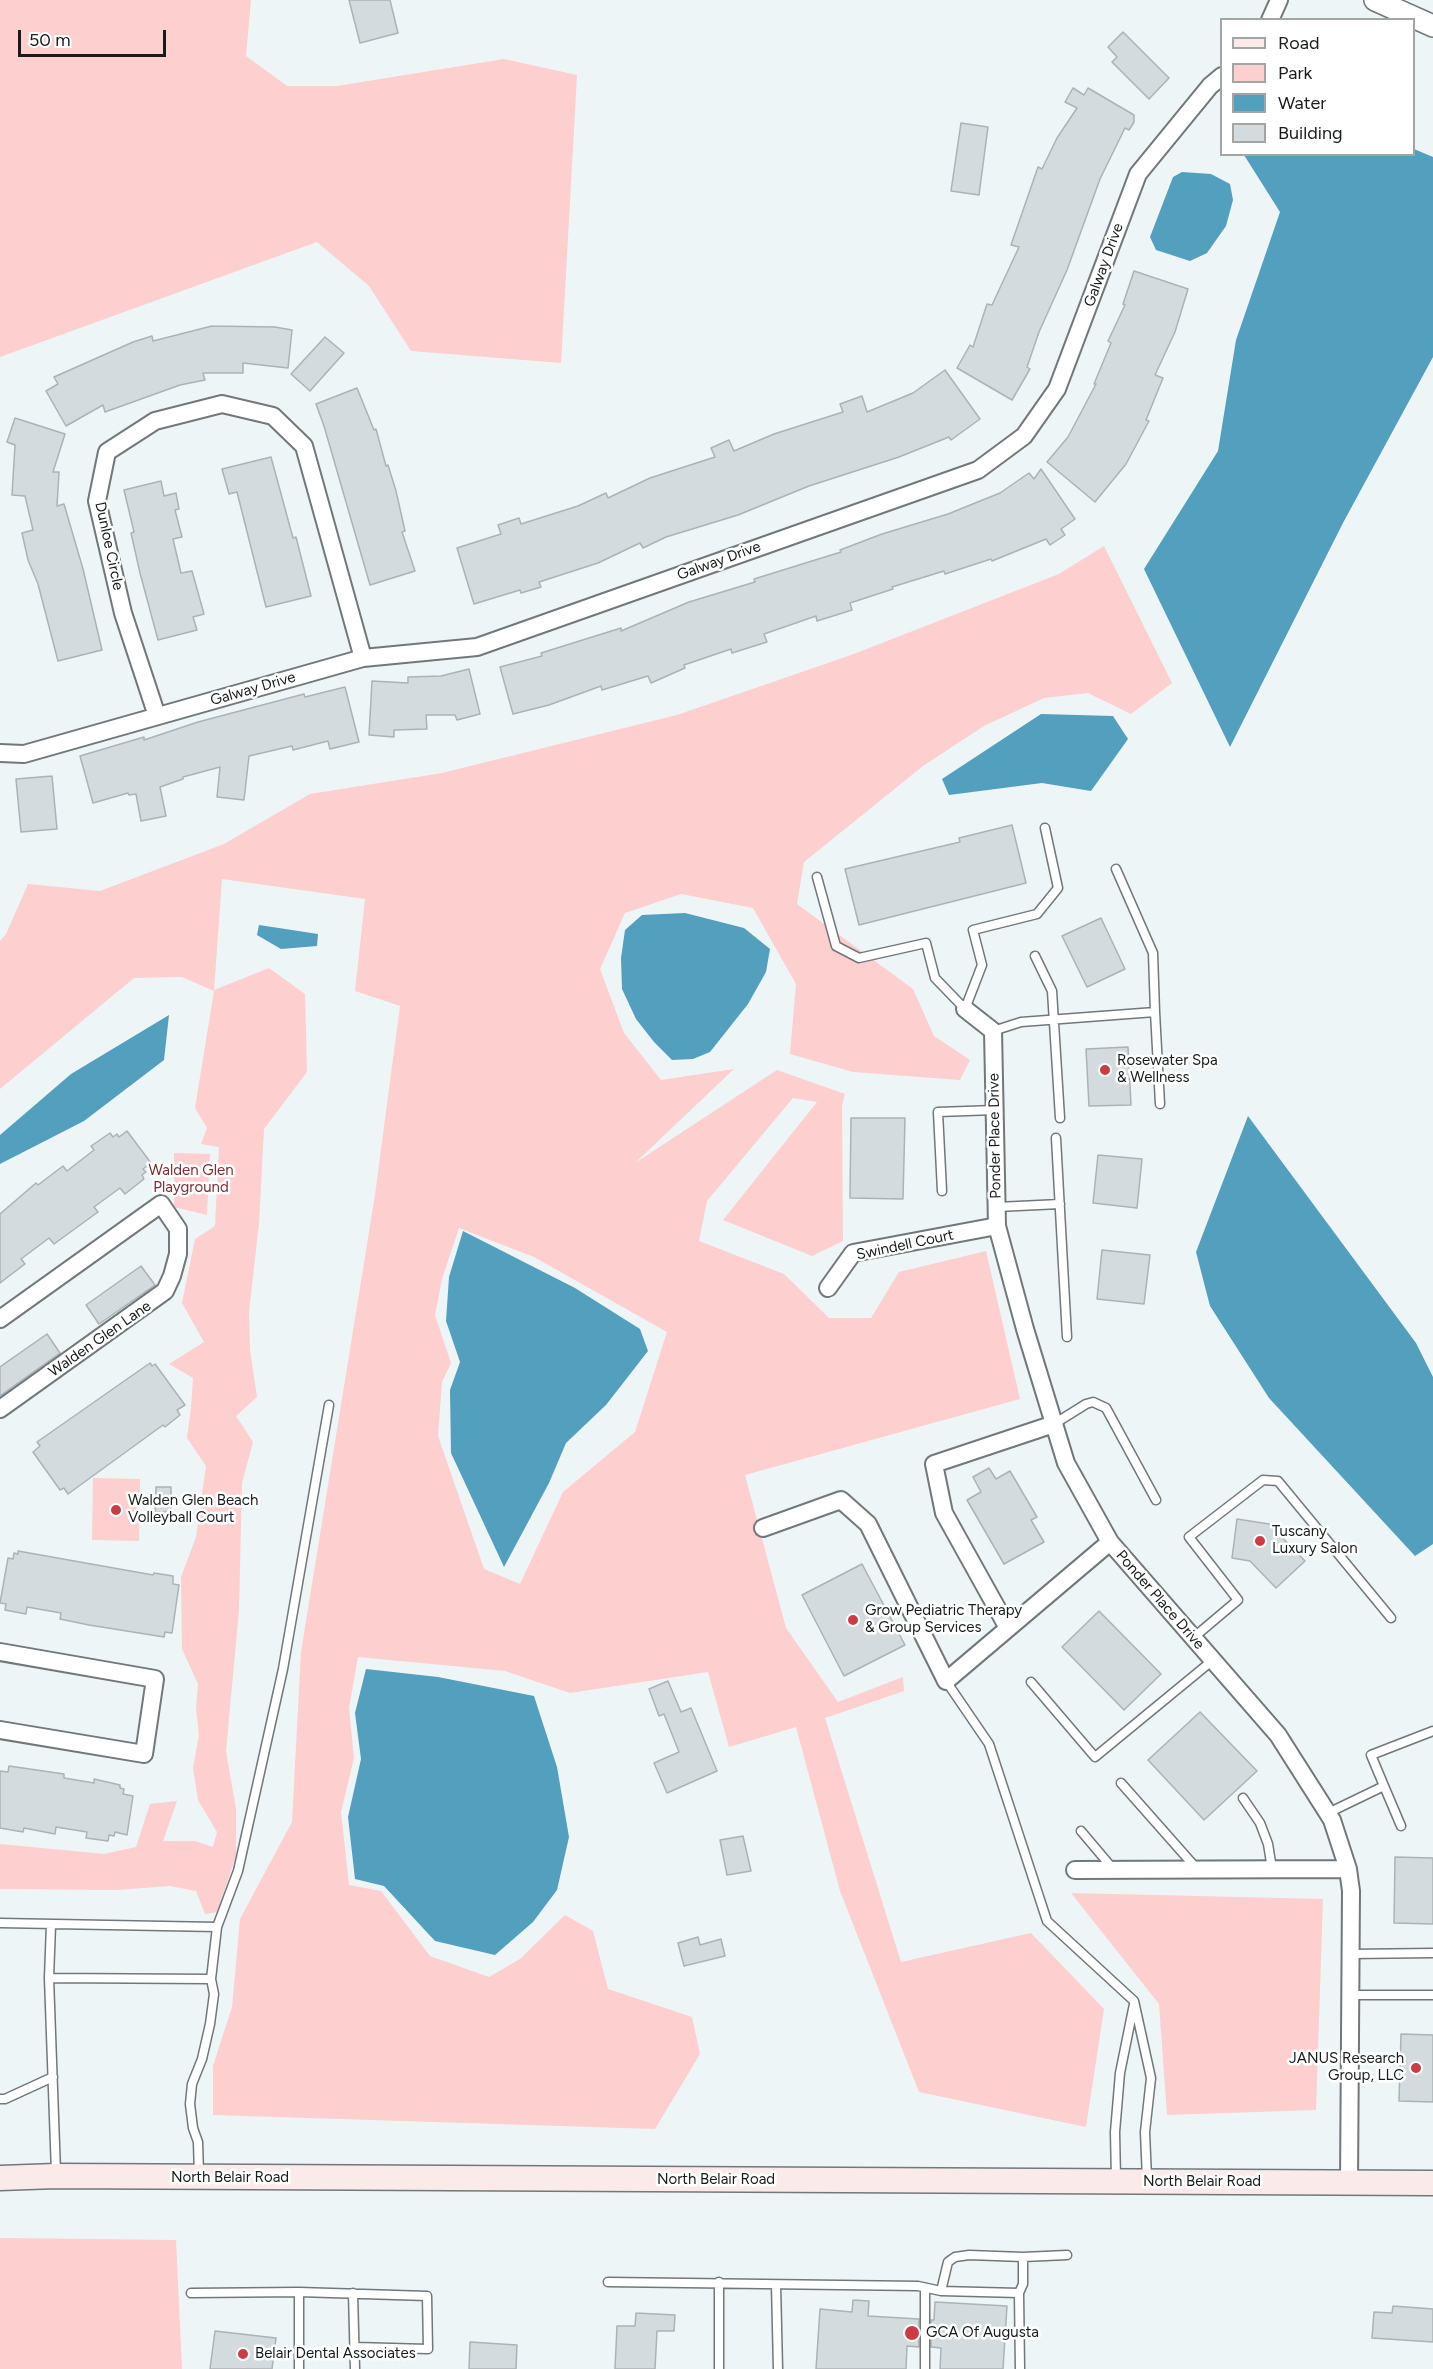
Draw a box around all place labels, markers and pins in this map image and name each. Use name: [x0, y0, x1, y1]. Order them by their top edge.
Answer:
place label: Rosewater Spa & Wellness: [1117, 1052, 1218, 1087]
marker: Rosewater Spa & Wellness: [1098, 1063, 1112, 1077]
place label: Walden Glen Beach Volleyball Court: [128, 1492, 258, 1527]
marker: Walden Glen Beach Volleyball Court: [109, 1503, 123, 1517]
place label: Tuscany Luxury Salon: [1272, 1523, 1358, 1558]
marker: Tuscany Luxury Salon: [1253, 1534, 1267, 1548]
place label: Grow Pediatric Therapy & Group Services: [865, 1602, 1022, 1637]
marker: Grow Pediatric Therapy & Group Services: [846, 1613, 860, 1627]
place label: JANUS Research Group, LLC: [1289, 2050, 1404, 2085]
marker: JANUS Research Group, LLC: [1409, 2061, 1423, 2075]
marker: GCA Of Augusta: [903, 2324, 921, 2342]
place label: GCA Of Augusta: [926, 2324, 1039, 2342]
place label: Belair Dental Associates: [255, 2345, 416, 2363]
marker: Belair Dental Associates: [236, 2347, 250, 2361]

